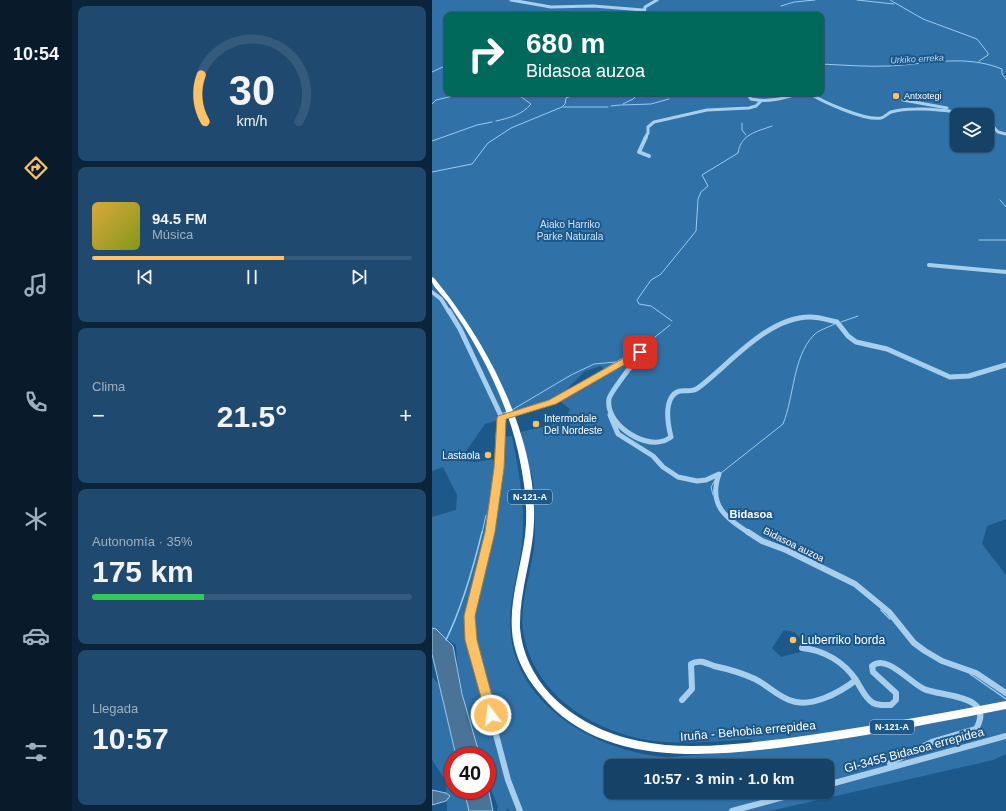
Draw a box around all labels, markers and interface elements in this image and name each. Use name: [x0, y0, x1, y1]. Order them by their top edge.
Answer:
icon: right: [460, 28, 512, 80]
text: 680 m: [526, 28, 605, 59]
text: 10:54: [13, 44, 59, 64]
water label: Urkiko erreka: [890, 53, 944, 65]
text: Bidasoa auzoa: [526, 61, 645, 81]
text: 30: [229, 66, 275, 113]
marker: Antxotegi: [891, 91, 901, 101]
place label: Antxotegi: [904, 91, 942, 101]
map controls: [950, 108, 994, 152]
button: layers: [950, 108, 994, 152]
text: km/h: [237, 112, 268, 128]
icon: directions: [22, 154, 50, 182]
text: 94.5 FM: [152, 210, 207, 227]
park label: Aiako Harriko Parke Naturala: [537, 219, 604, 242]
text: Música: [152, 227, 193, 242]
icon: previous: [134, 266, 156, 288]
icon: pause: [241, 266, 263, 288]
icon: next: [348, 266, 370, 288]
icon: music: [22, 271, 50, 299]
pin: [623, 335, 657, 369]
icon: arrive: [629, 341, 651, 363]
text: Clima: [92, 379, 125, 394]
icon: phone: [22, 388, 50, 416]
text: 21.5°: [217, 400, 287, 433]
text: −: [92, 403, 105, 428]
text: +: [399, 403, 412, 428]
place label: Intermodale Del Nordeste: [544, 413, 603, 436]
marker: Intermodale Del Nordeste: [531, 419, 541, 429]
place label: Lastaola: [442, 450, 480, 461]
marker: Lastaola: [483, 450, 493, 460]
road number: N-121-A: [508, 490, 552, 504]
icon: climate: [22, 505, 50, 533]
district label: Bidasoa: [730, 508, 773, 520]
street label: Bidasoa auzoa: [762, 525, 826, 564]
text: Autonomía · 35%: [92, 534, 192, 549]
text: 175 km: [92, 555, 194, 588]
icon: car: [22, 622, 50, 650]
place label: Luberriko borda: [801, 633, 885, 647]
marker: Luberriko borda: [788, 635, 798, 645]
position arrow: [470, 694, 512, 736]
text: Llegada: [92, 701, 138, 716]
street label: Iruña - Behobia errepidea: [680, 718, 817, 744]
road number: N-121-A: [870, 720, 914, 734]
text: 10:57: [92, 722, 169, 755]
street label: GI-3455 Bidasoa errepidea: [843, 725, 986, 775]
icon: filters: [22, 738, 50, 766]
speed limit sign: 40: [444, 747, 496, 799]
text: 10:57 · 3 min · 1.0 km: [644, 770, 794, 787]

